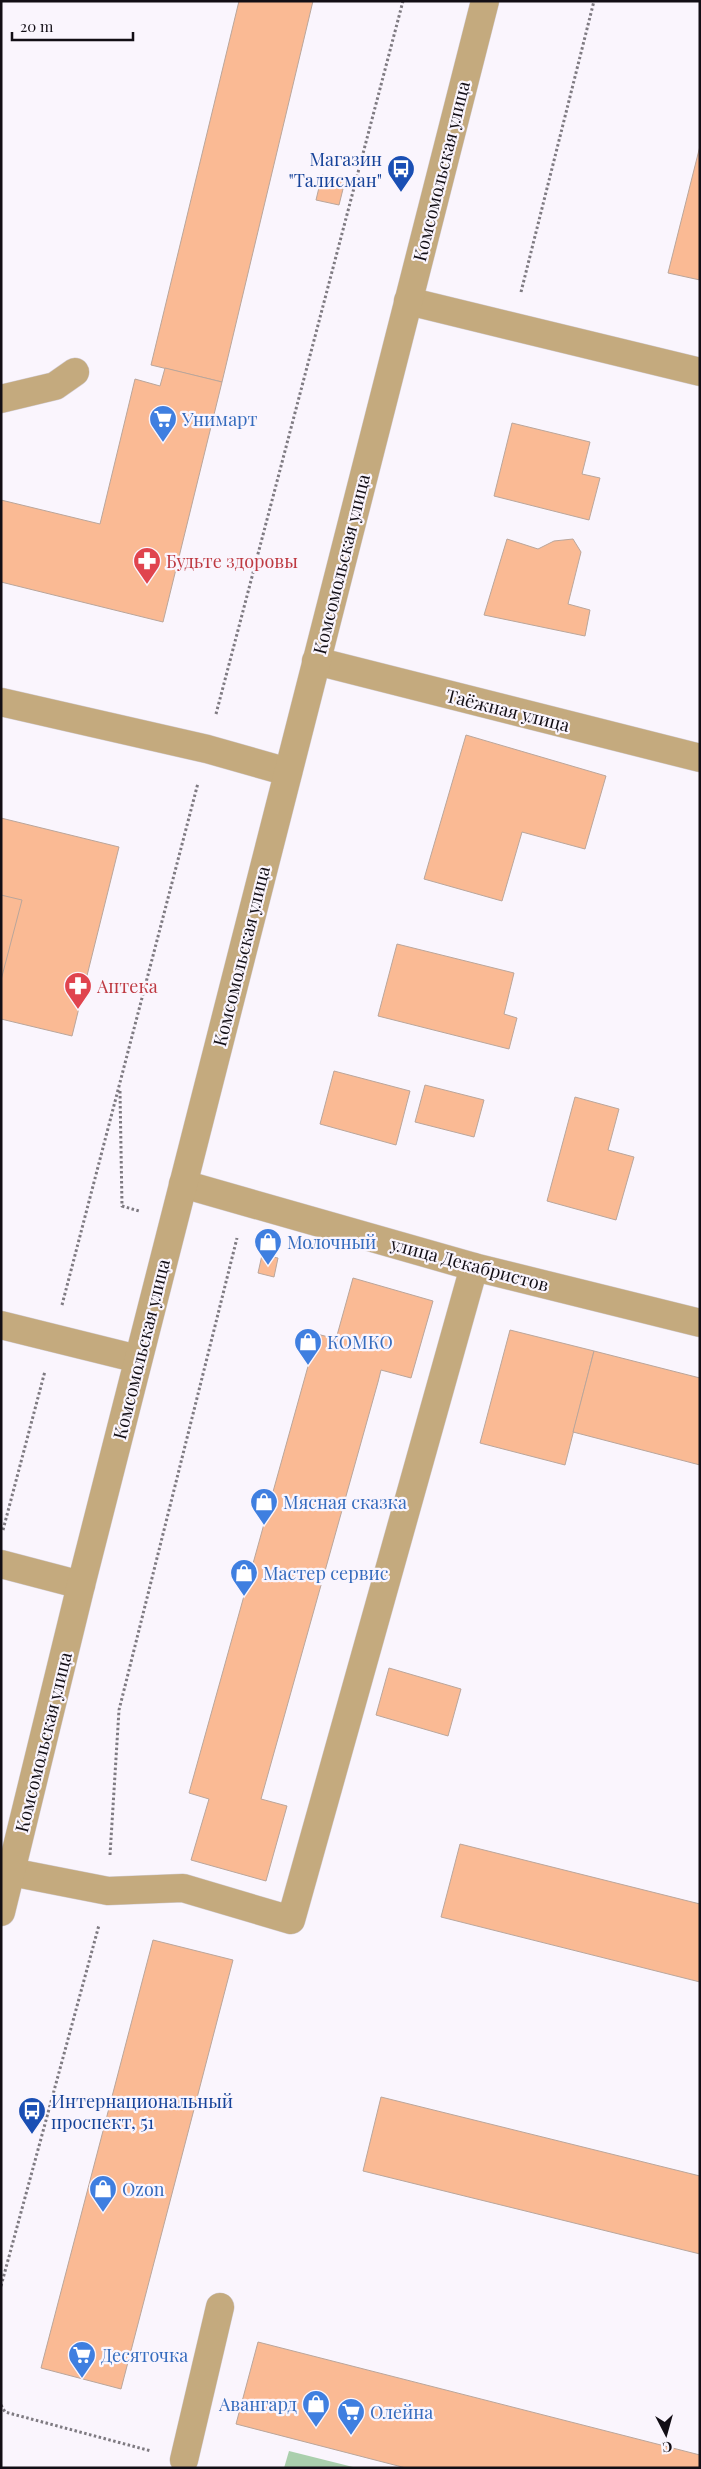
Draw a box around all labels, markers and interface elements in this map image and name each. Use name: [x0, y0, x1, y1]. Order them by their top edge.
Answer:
scale bar: [12, 10, 134, 42]
text: 20 m: [20, 16, 54, 36]
street label: Комсомольская улица: [407, 78, 475, 264]
place label: Магазин "Талисман": [288, 147, 382, 192]
bus stop icon: Магазин "Талисман": [386, 154, 416, 193]
supermarket icon: Унимарт: [148, 404, 178, 443]
place label: Унимарт: [181, 407, 258, 431]
street label: Комсомольская улица: [307, 471, 375, 657]
pharmacy icon: Будьте здоровы: [132, 546, 162, 585]
place label: Будьте здоровы: [166, 549, 298, 573]
street label: Таёжная улица: [444, 683, 572, 737]
street label: Комсомольская улица: [207, 863, 275, 1049]
pharmacy icon: Аптека: [63, 971, 93, 1010]
place label: Аптека: [96, 974, 158, 998]
shop icon: Молочный: [253, 1227, 283, 1266]
place label: Молочный: [287, 1230, 376, 1254]
street label: улица Декабристов: [387, 1231, 552, 1297]
street label: Комсомольская улица: [107, 1256, 175, 1442]
shop icon: КОМКО: [293, 1327, 323, 1366]
place label: КОМКО: [327, 1330, 393, 1354]
shop icon: Мясная сказка: [249, 1487, 279, 1526]
place label: Мясная сказка: [283, 1490, 407, 1514]
shop icon: Мастер сервис: [229, 1558, 259, 1597]
place label: Мастер сервис: [263, 1561, 389, 1585]
street label: Комсомольская улица: [9, 1649, 77, 1835]
place label: Интернациональный проспект, 51: [51, 2089, 233, 2134]
bus stop icon: Интернациональный проспект, 51: [17, 2096, 47, 2135]
shop icon: Ozon: [88, 2174, 118, 2213]
place label: Ozon: [122, 2177, 165, 2201]
supermarket icon: Десяточка: [67, 2340, 97, 2379]
place label: Десяточка: [101, 2343, 188, 2367]
shop icon: Авангард: [301, 2389, 331, 2428]
place label: Авангард: [218, 2392, 298, 2416]
supermarket icon: Олейна: [336, 2397, 366, 2436]
place label: Олейна: [370, 2400, 433, 2424]
north arrow: [641, 2409, 691, 2459]
text: С: [661, 2437, 673, 2457]

